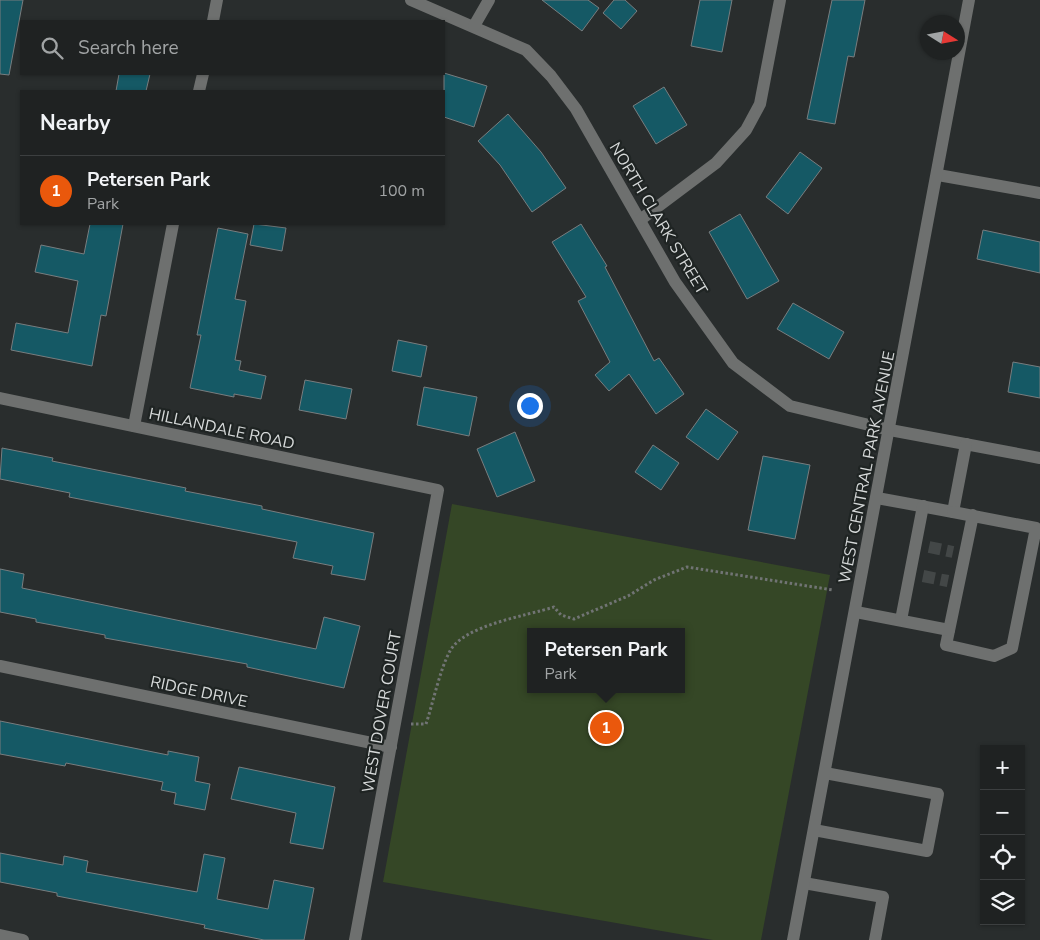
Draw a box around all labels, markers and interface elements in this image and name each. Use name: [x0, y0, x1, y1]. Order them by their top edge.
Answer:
north arrow: [920, 15, 965, 60]
search box: [20, 20, 445, 75]
icon: search: [38, 34, 66, 62]
text: Search here: [78, 35, 179, 61]
text: Nearby: [40, 109, 110, 137]
street label: NORTH CLARK STREET: [604, 138, 713, 299]
text: Petersen Park: [87, 167, 210, 193]
text: 1: [51, 180, 61, 202]
text: 100 m: [378, 180, 425, 202]
text: Park: [87, 193, 119, 215]
street label: WEST CENTRAL PARK AVENUE: [834, 349, 900, 585]
your location: [517, 393, 543, 419]
street label: HILLANDALE ROAD: [147, 403, 297, 455]
popup: [527, 628, 685, 693]
street label: WEST DOVER COURT: [357, 629, 407, 795]
text: Petersen Park: [545, 637, 667, 663]
text: Park: [545, 663, 577, 685]
street label: RIDGE DRIVE: [148, 671, 249, 713]
pin: 1: [590, 709, 622, 747]
map controls: [980, 745, 1025, 925]
button: +: [980, 745, 1025, 790]
button: −: [980, 790, 1025, 835]
button: locate: [980, 835, 1025, 880]
button: layers: [980, 880, 1025, 925]

